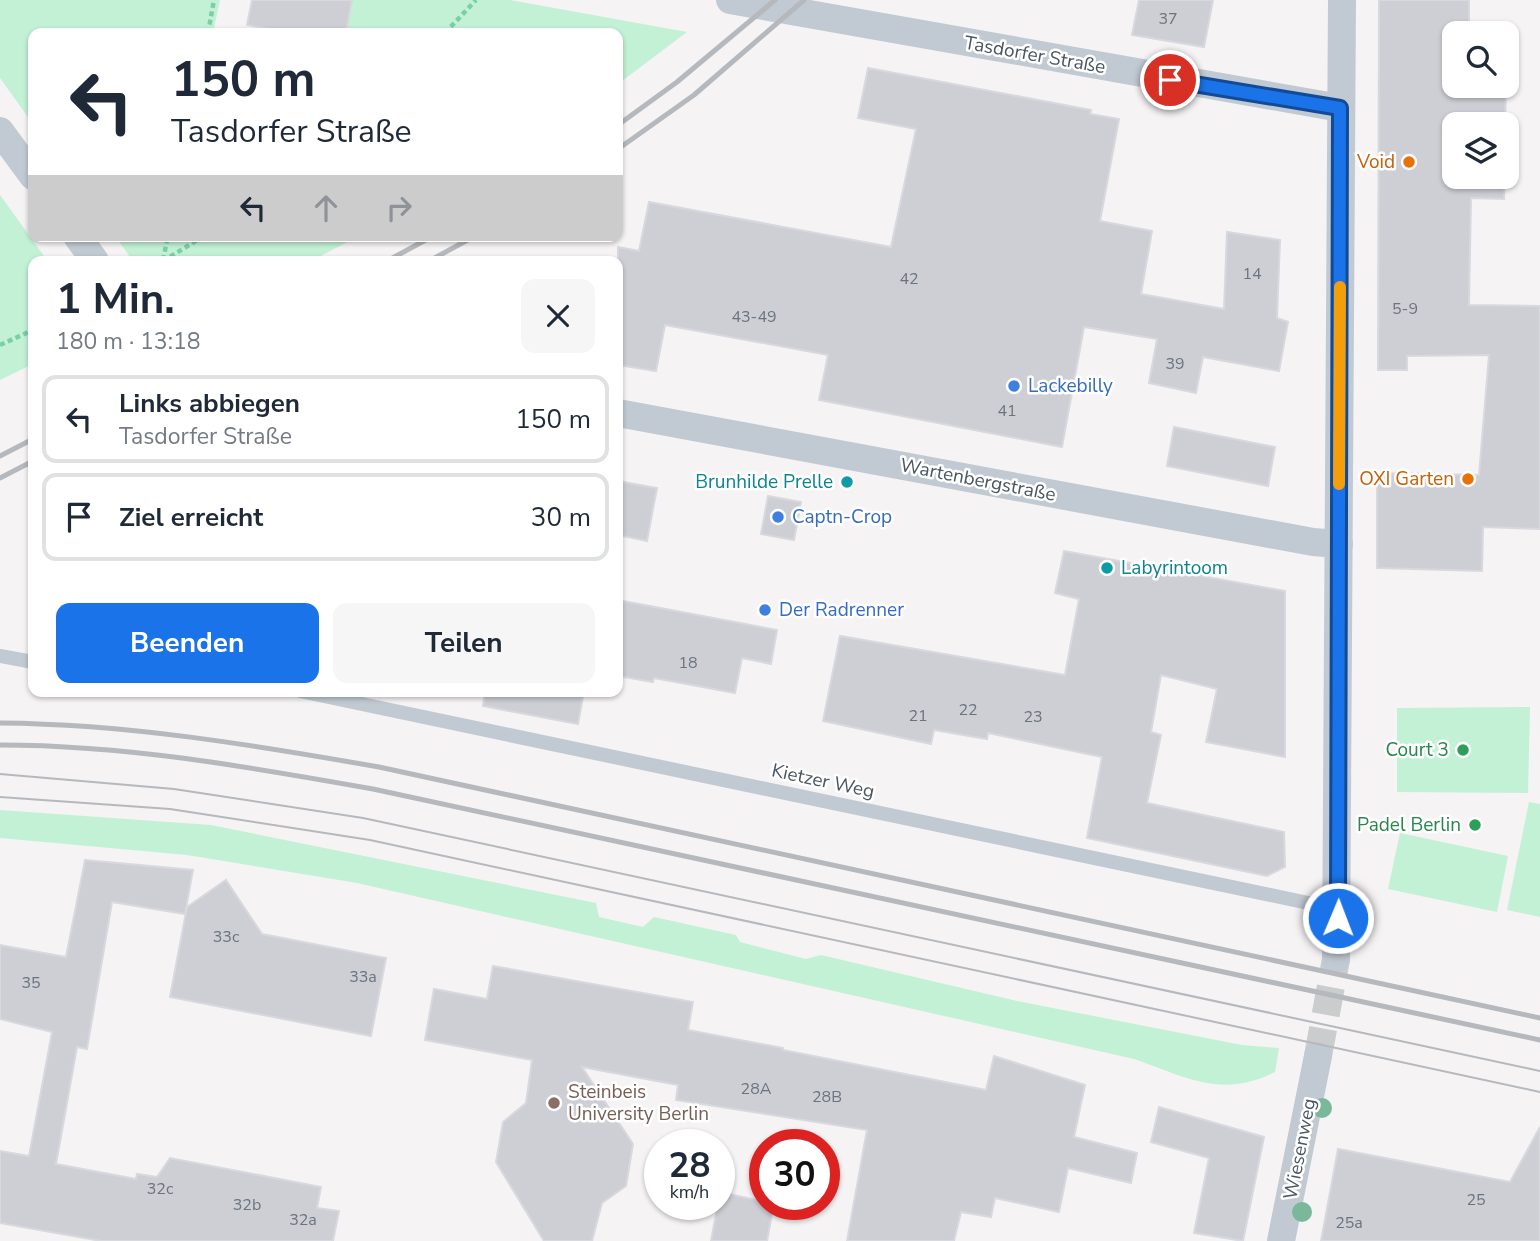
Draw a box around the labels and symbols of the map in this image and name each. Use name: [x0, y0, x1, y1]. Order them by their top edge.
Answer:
house number: 37: [1158, 8, 1178, 30]
street label: Tasdorfer Straße: [962, 30, 1108, 80]
pin: [1140, 50, 1200, 110]
place label: Void: [1356, 149, 1395, 175]
marker: Void: [1401, 154, 1417, 170]
house number: 14: [1242, 263, 1262, 285]
house number: 42: [899, 268, 919, 290]
house number: 5-9: [1392, 298, 1418, 320]
house number: 43-49: [731, 306, 777, 328]
house number: 39: [1165, 353, 1185, 375]
place label: Lackebilly: [1028, 373, 1113, 399]
marker: Lackebilly: [1006, 378, 1022, 394]
house number: 41: [997, 400, 1017, 422]
street label: Wartenbergstraße: [898, 452, 1058, 508]
place label: OXI Garten: [1359, 466, 1454, 492]
place label: Brunhilde Prelle: [695, 469, 833, 495]
marker: OXI Garten: [1460, 471, 1476, 487]
marker: Brunhilde Prelle: [839, 474, 855, 490]
place label: Captn-Crop: [792, 504, 892, 530]
marker: Captn-Crop: [770, 509, 786, 525]
place label: Labyrintoom: [1121, 555, 1228, 581]
marker: Labyrintoom: [1099, 560, 1115, 576]
place label: Der Radrenner: [779, 597, 904, 623]
marker: Der Radrenner: [757, 602, 773, 618]
house number: 18: [678, 652, 698, 674]
house number: 22: [958, 699, 978, 721]
house number: 21: [908, 705, 928, 727]
house number: 23: [1023, 706, 1043, 728]
place label: Court 3: [1385, 737, 1449, 763]
marker: Court 3: [1455, 742, 1471, 758]
street label: Kietzer Weg: [769, 757, 877, 805]
place label: Padel Berlin: [1357, 812, 1461, 838]
marker: Padel Berlin: [1467, 817, 1483, 833]
position arrow: [1301, 881, 1375, 955]
house number: 33c: [213, 926, 240, 948]
house number: 33a: [349, 966, 377, 988]
house number: 35: [21, 972, 41, 994]
house number: 28A: [741, 1078, 772, 1100]
place label: Steinbeis University Berlin: [568, 1079, 709, 1127]
house number: 28B: [812, 1086, 842, 1108]
marker: Steinbeis University Berlin: [546, 1095, 562, 1111]
street label: Wiesenweg: [1277, 1096, 1323, 1202]
speed limit sign: 30: [749, 1129, 840, 1220]
house number: 32c: [147, 1178, 174, 1200]
house number: 25: [1466, 1189, 1486, 1211]
house number: 32b: [233, 1194, 261, 1216]
house number: 32a: [289, 1209, 317, 1231]
house number: 25a: [1335, 1212, 1363, 1234]

